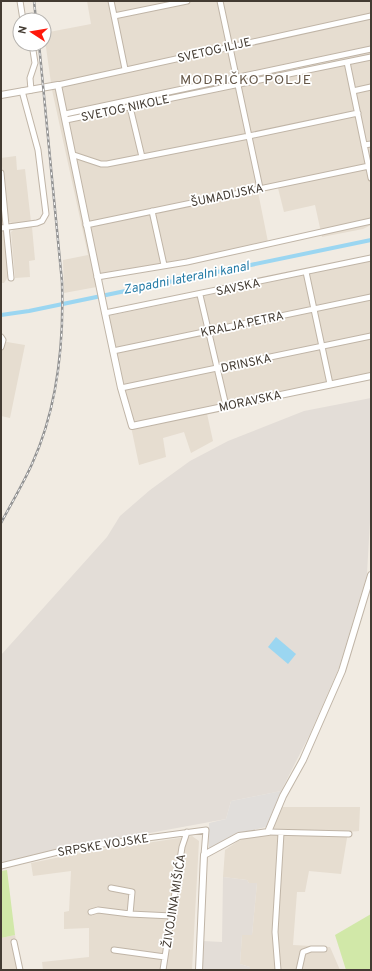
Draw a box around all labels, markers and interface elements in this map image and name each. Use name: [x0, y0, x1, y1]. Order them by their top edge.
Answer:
north arrow: [12, 12, 52, 52]
text: N: [16, 25, 31, 35]
street label: SVETOG ILIJE: [176, 35, 253, 67]
district label: MODRIČKO POLJE: [180, 71, 312, 89]
street label: SVETOG NIKOLE: [80, 92, 171, 126]
street label: ŠUMADIJSKA: [189, 180, 265, 211]
water label: Zapadni lateralni kanal: [122, 259, 251, 299]
street label: SAVSKA: [215, 276, 262, 300]
street label: KRALJA PETRA: [199, 308, 285, 342]
street label: DRINSKA: [220, 351, 273, 377]
street label: MORAVSKA: [217, 388, 283, 416]
street label: SRPSKE VOJSKE: [56, 831, 150, 861]
street label: ŽIVOJINA MIŠIĆA: [160, 853, 190, 949]

